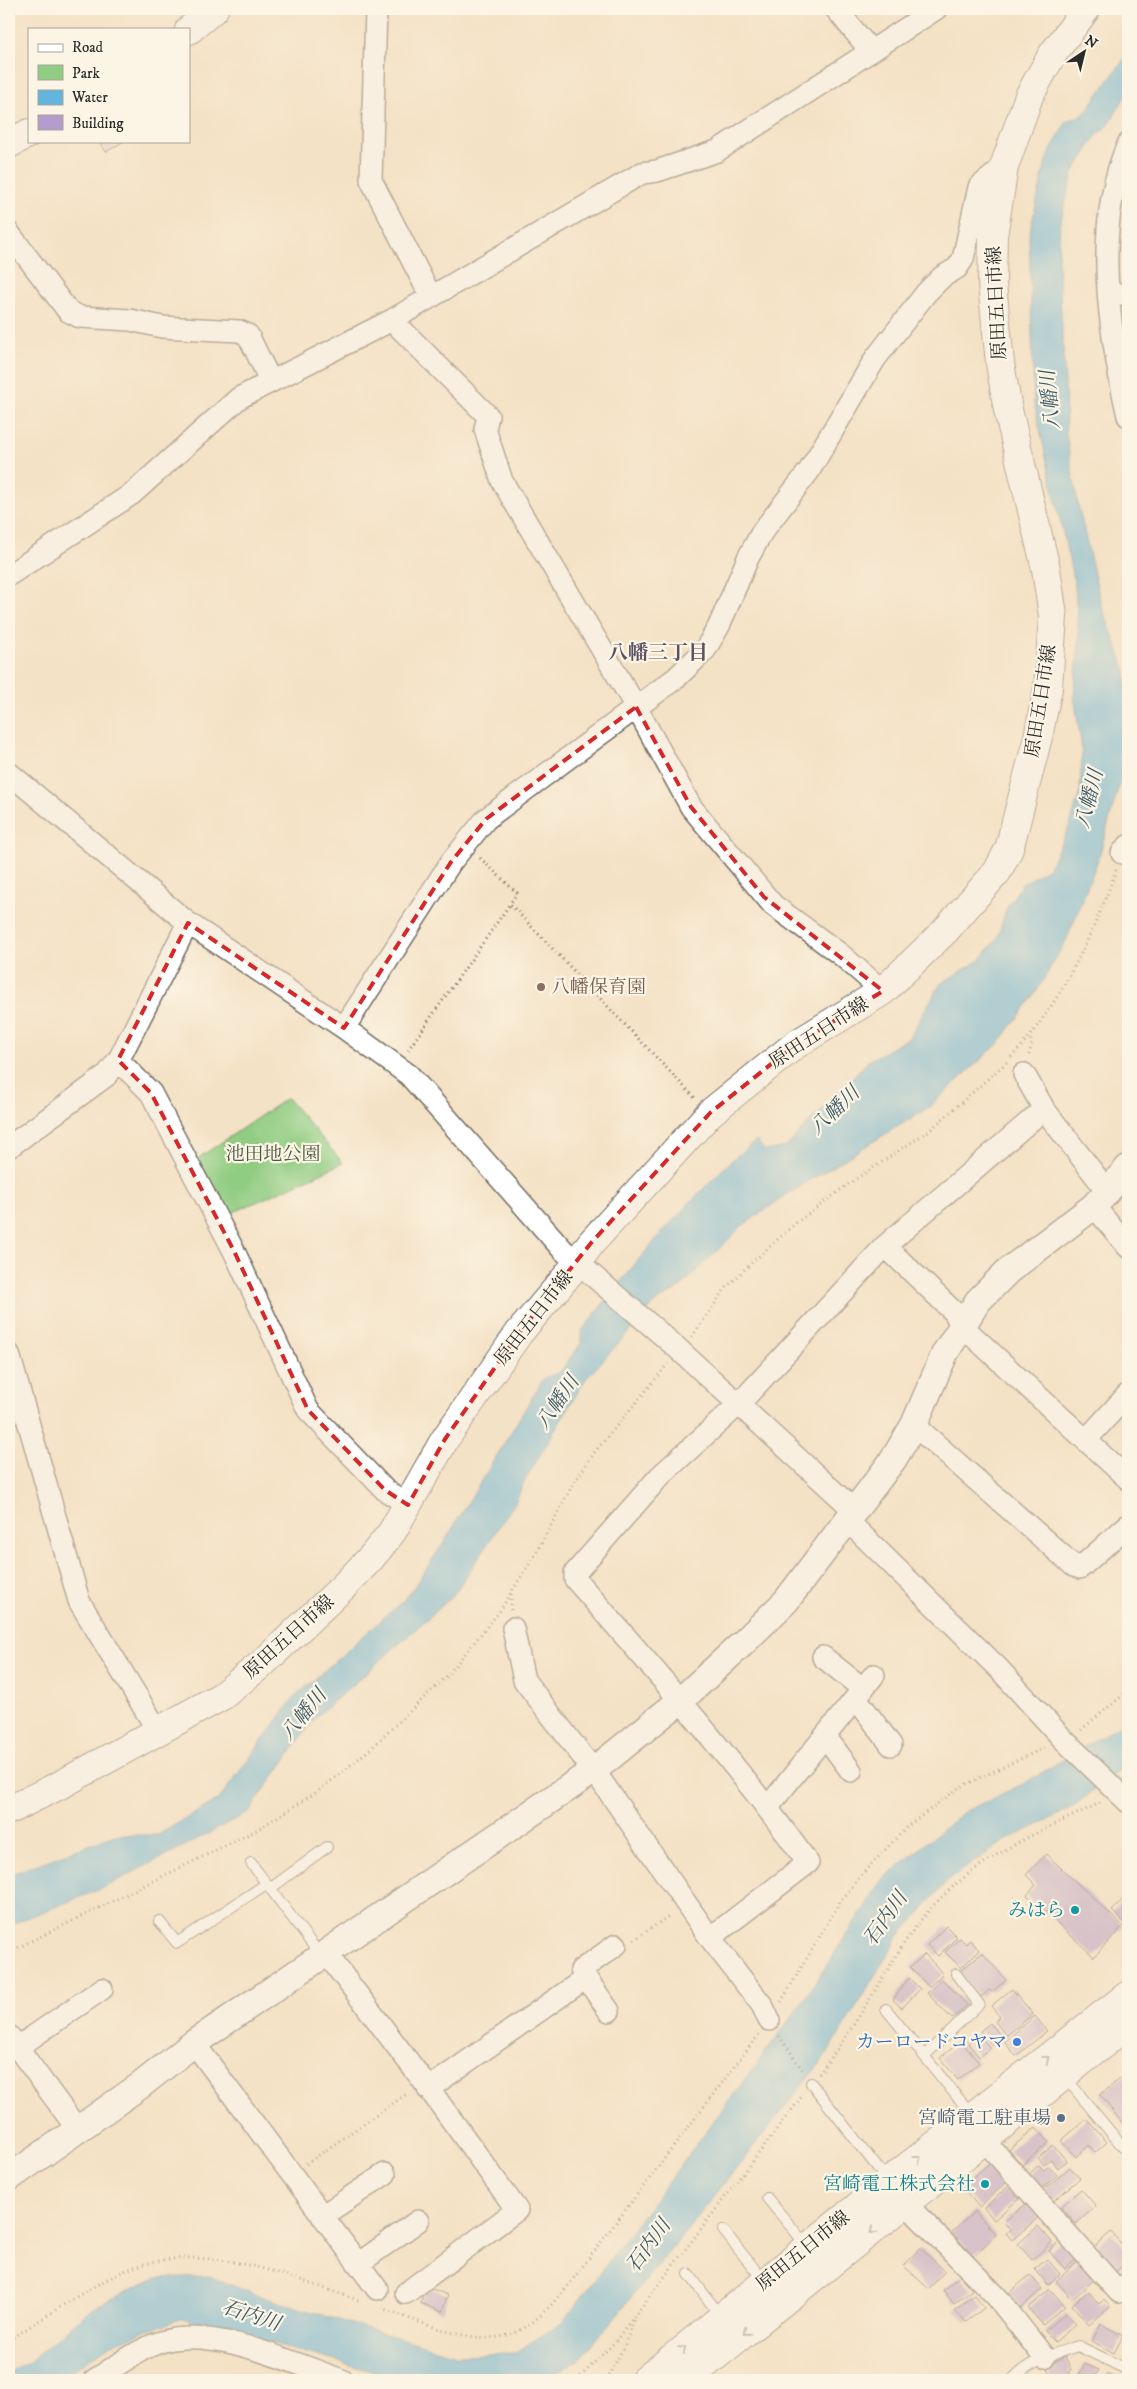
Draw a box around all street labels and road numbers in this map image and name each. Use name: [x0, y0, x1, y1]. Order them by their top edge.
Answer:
street label: 原田五日市線: [983, 245, 1011, 361]
street label: 原田五日市線: [1021, 643, 1061, 759]
street label: 原田五日市線: [765, 992, 873, 1074]
street label: 原田五日市線: [490, 1266, 578, 1370]
street label: 原田五日市線: [239, 1590, 339, 1684]
street label: 原田五日市線: [751, 2206, 855, 2296]

